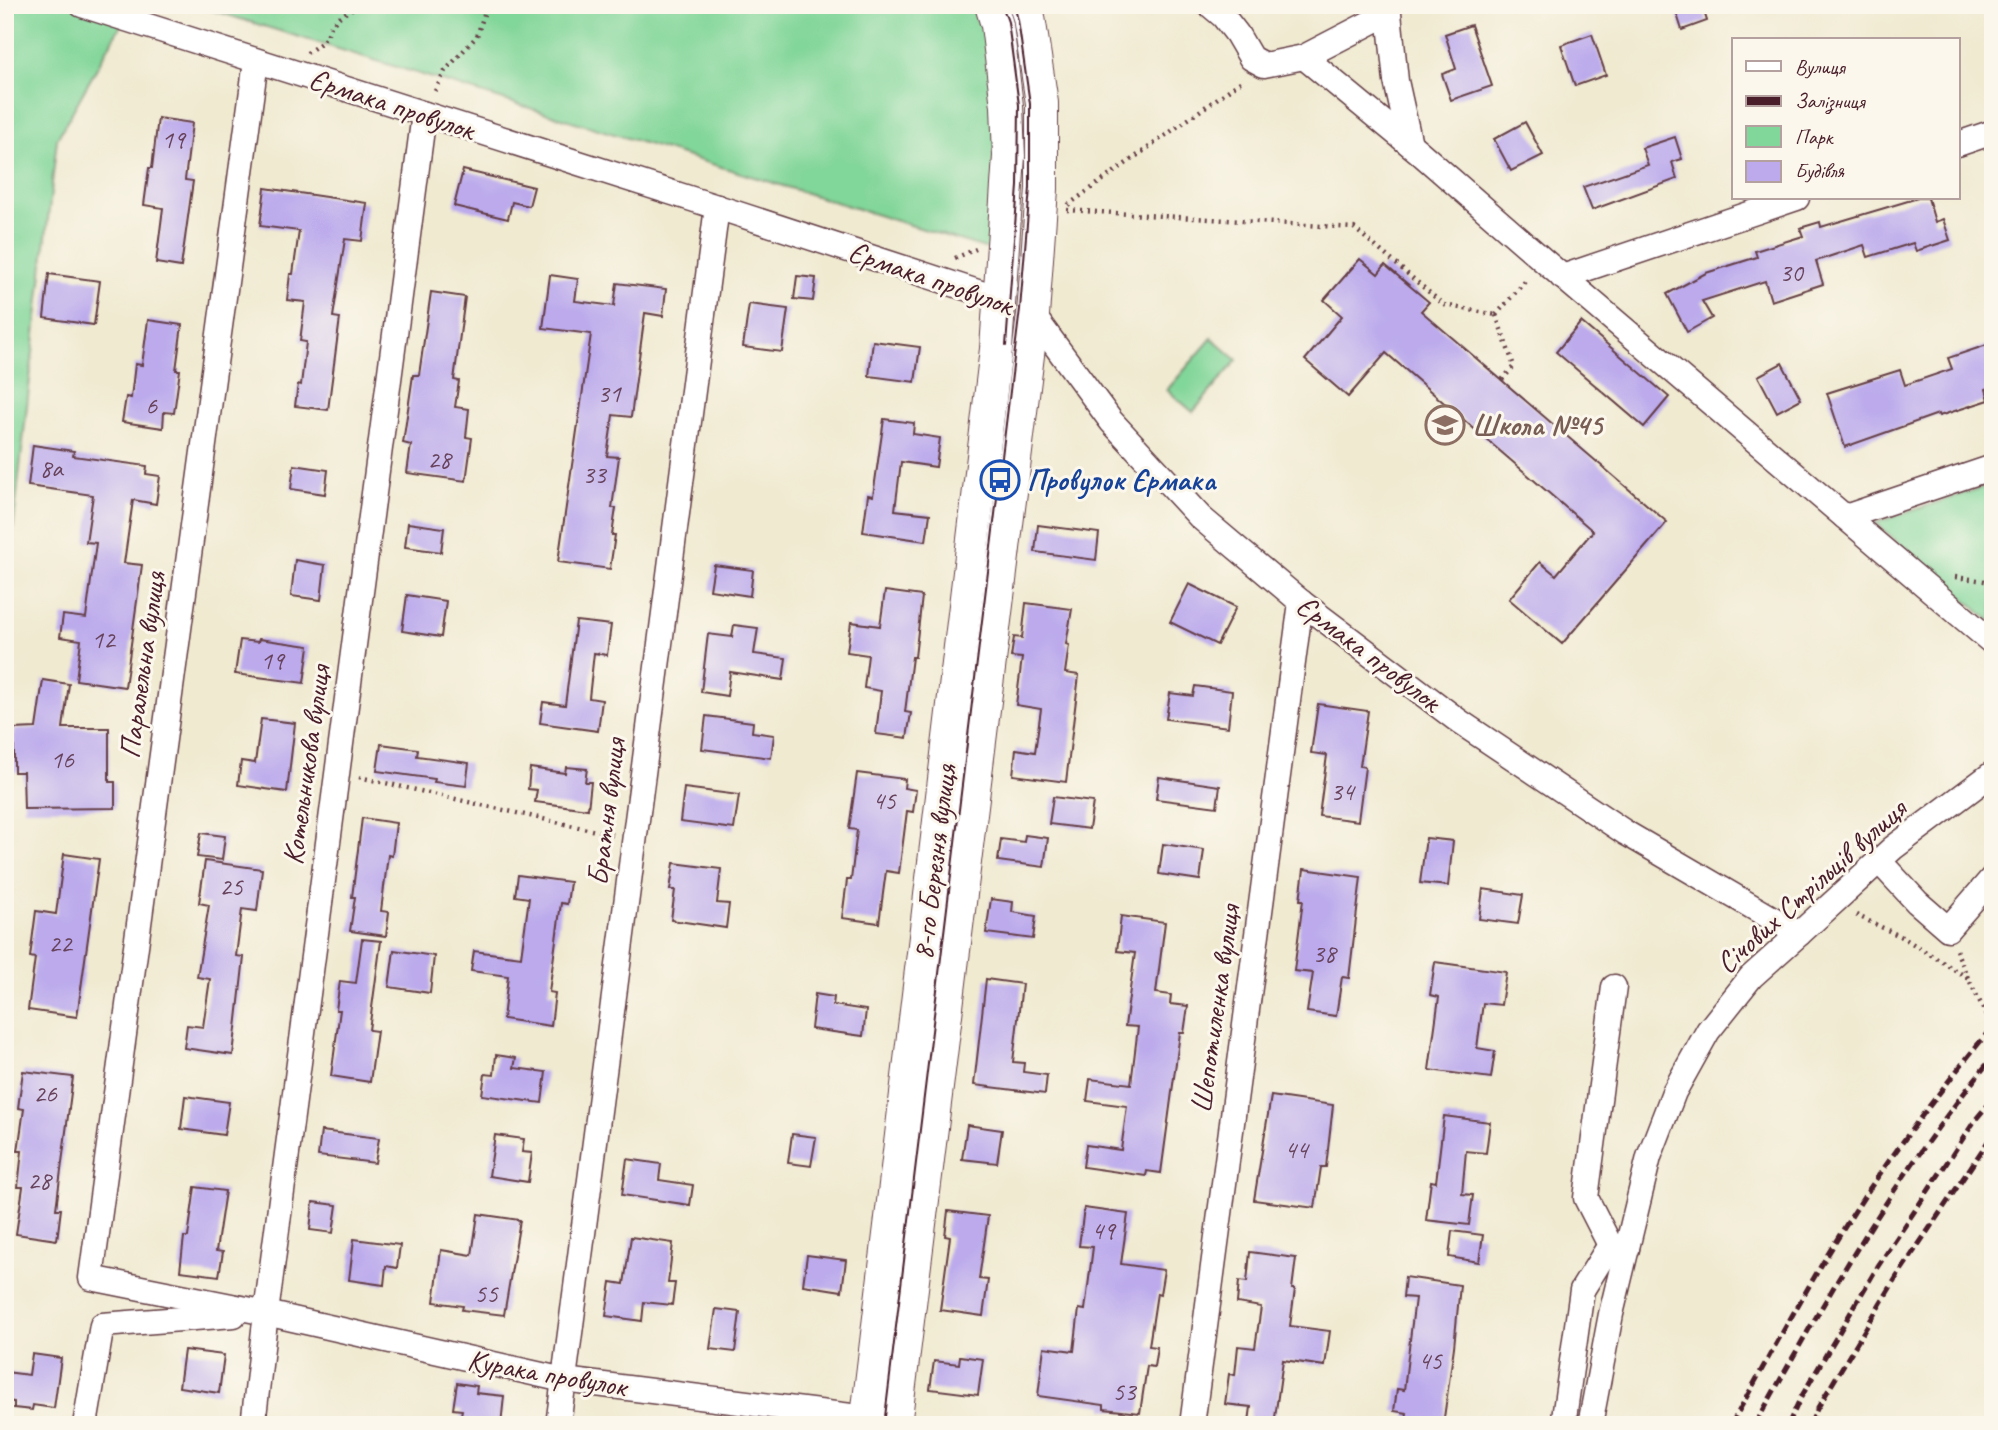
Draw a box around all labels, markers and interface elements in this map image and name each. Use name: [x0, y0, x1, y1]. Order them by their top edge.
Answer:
legend: [1732, 38, 1960, 200]
text: Вулиця: [1795, 54, 1846, 80]
street label: Єрмака провулок: [305, 59, 481, 149]
text: Залізниця: [1795, 88, 1866, 115]
house number: 19: [161, 123, 187, 156]
text: Парк: [1795, 124, 1835, 150]
text: Будівля: [1795, 158, 1845, 184]
street label: Єрмака провулок: [844, 232, 1020, 324]
house number: 30: [1779, 256, 1805, 289]
house number: 31: [597, 377, 622, 410]
house number: 6: [145, 389, 158, 422]
school or university icon: Школа №45: [1424, 404, 1466, 446]
place label: Школа №45: [1472, 406, 1605, 444]
house number: 28: [427, 443, 453, 476]
house number: 8а: [39, 452, 64, 485]
house number: 33: [582, 458, 608, 491]
bus stop icon: Провулок Єрмака: [979, 459, 1021, 501]
place label: Провулок Єрмака: [1027, 461, 1217, 500]
street label: Паралельна вулиця: [110, 568, 174, 761]
street label: Єрмака провулок: [1289, 586, 1450, 721]
house number: 12: [91, 623, 117, 656]
house number: 19: [260, 644, 286, 677]
street label: Котельникова вулиця: [273, 660, 339, 867]
street label: Братня вулиця: [578, 734, 634, 888]
house number: 16: [50, 743, 75, 776]
street label: 8-го Березня вулиця: [903, 761, 965, 962]
house number: 34: [1330, 775, 1356, 808]
house number: 45: [872, 784, 897, 817]
street label: Січових Стрільців вулиця: [1708, 789, 1916, 982]
house number: 25: [219, 870, 244, 903]
street label: Шепотиленка вулиця: [1182, 900, 1249, 1115]
house number: 22: [48, 927, 74, 960]
house number: 38: [1312, 937, 1338, 970]
house number: 26: [33, 1077, 58, 1110]
house number: 44: [1284, 1133, 1310, 1166]
house number: 28: [27, 1164, 53, 1197]
house number: 49: [1091, 1214, 1117, 1247]
house number: 55: [474, 1277, 499, 1310]
street label: Курака провулок: [465, 1340, 632, 1406]
house number: 45: [1418, 1344, 1443, 1377]
house number: 53: [1112, 1375, 1138, 1408]

